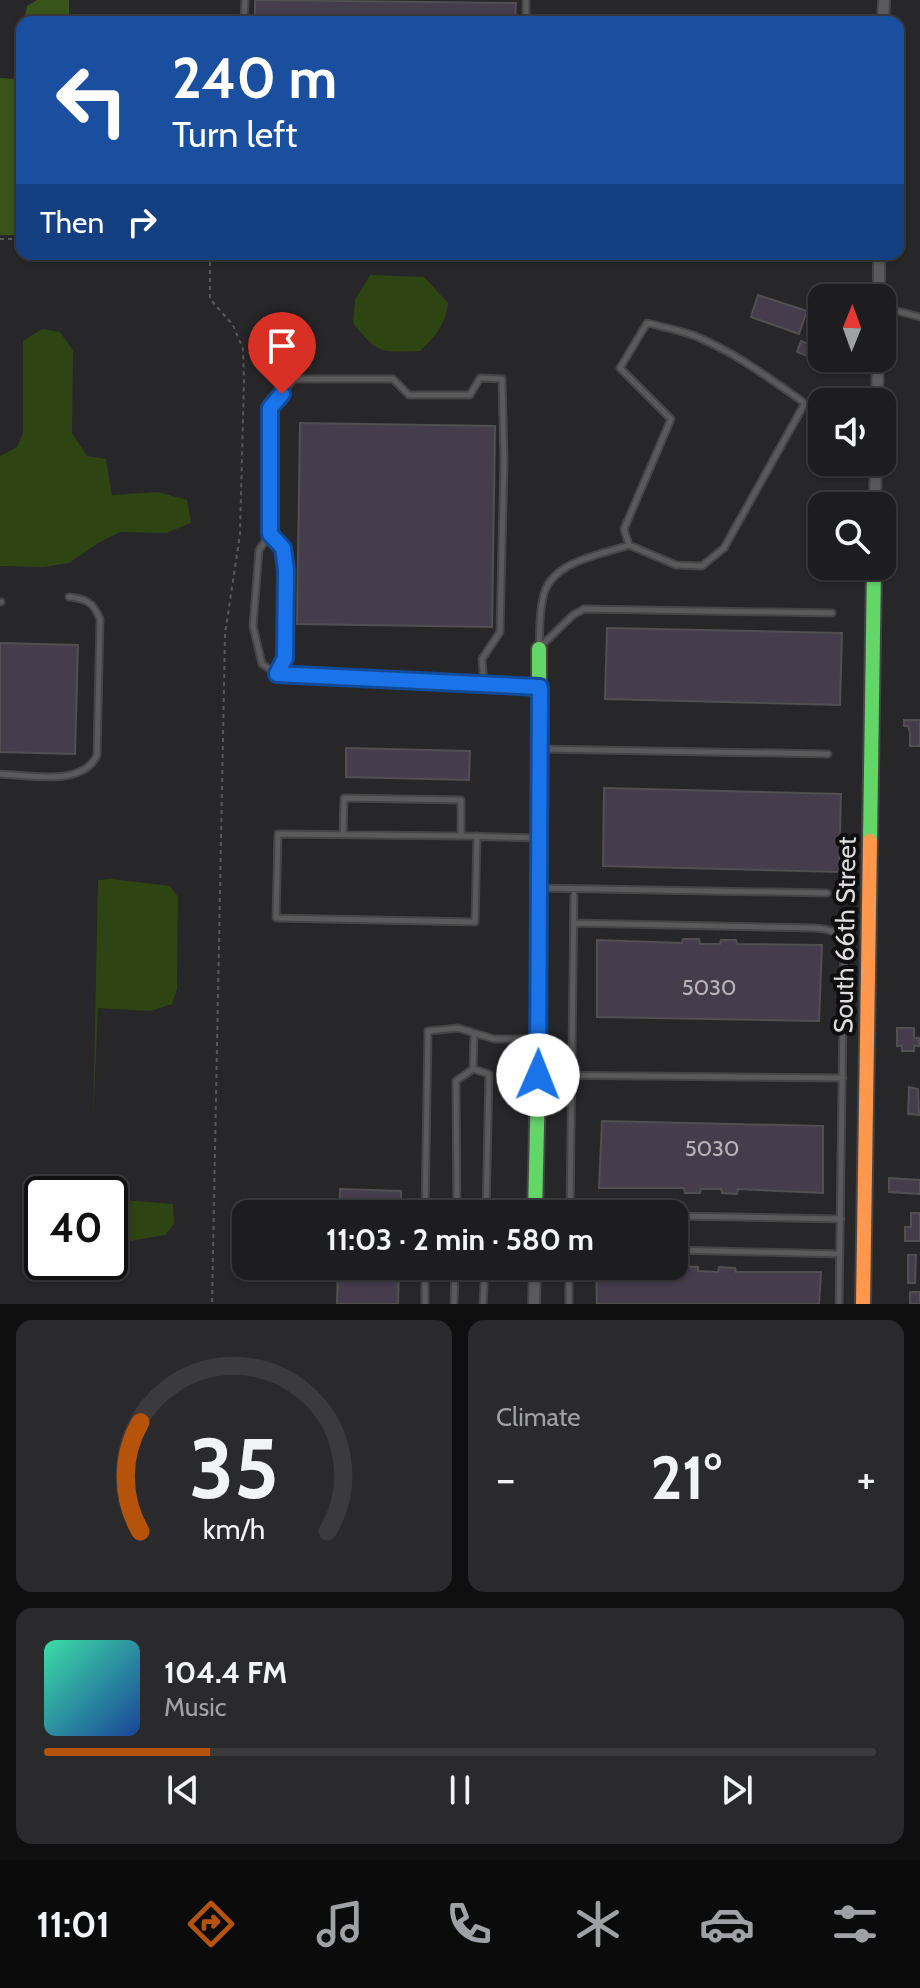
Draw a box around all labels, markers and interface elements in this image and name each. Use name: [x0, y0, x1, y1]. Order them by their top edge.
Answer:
text: 240 m: [172, 44, 337, 112]
icon: left: [40, 48, 144, 152]
text: Turn left: [172, 112, 297, 156]
icon: right: [120, 200, 164, 244]
text: Then: [40, 204, 104, 241]
north arrow: [808, 284, 896, 372]
map controls: [808, 284, 896, 580]
pin: [248, 312, 316, 394]
icon: arrive: [260, 324, 304, 368]
button: sound: [808, 388, 896, 476]
button: search: [808, 492, 896, 580]
street label: South 66th Street: [827, 836, 863, 1034]
house number: 5030: [682, 974, 736, 1001]
position arrow: [496, 1033, 580, 1117]
house number: 5030: [685, 1135, 739, 1162]
speed limit sign: 40: [24, 1176, 128, 1280]
text: 11:03 · 2 min · 580 m: [326, 1221, 594, 1258]
text: Climate: [496, 1401, 581, 1433]
text: 35: [189, 1418, 279, 1519]
text: 21°: [650, 1441, 722, 1514]
text: −: [496, 1452, 515, 1505]
text: +: [857, 1452, 876, 1505]
text: km/h: [203, 1511, 265, 1546]
text: 104.4 FM: [164, 1654, 287, 1691]
text: Music: [164, 1691, 227, 1723]
icon: previous: [161, 1768, 205, 1812]
icon: pause: [438, 1768, 482, 1812]
icon: next: [715, 1768, 759, 1812]
icon: directions: [183, 1896, 239, 1952]
icon: music: [312, 1896, 368, 1952]
icon: phone: [441, 1896, 497, 1952]
icon: climate: [570, 1896, 626, 1952]
icon: car: [699, 1896, 755, 1952]
icon: filters: [827, 1896, 883, 1952]
text: 11:01: [36, 1902, 110, 1946]

